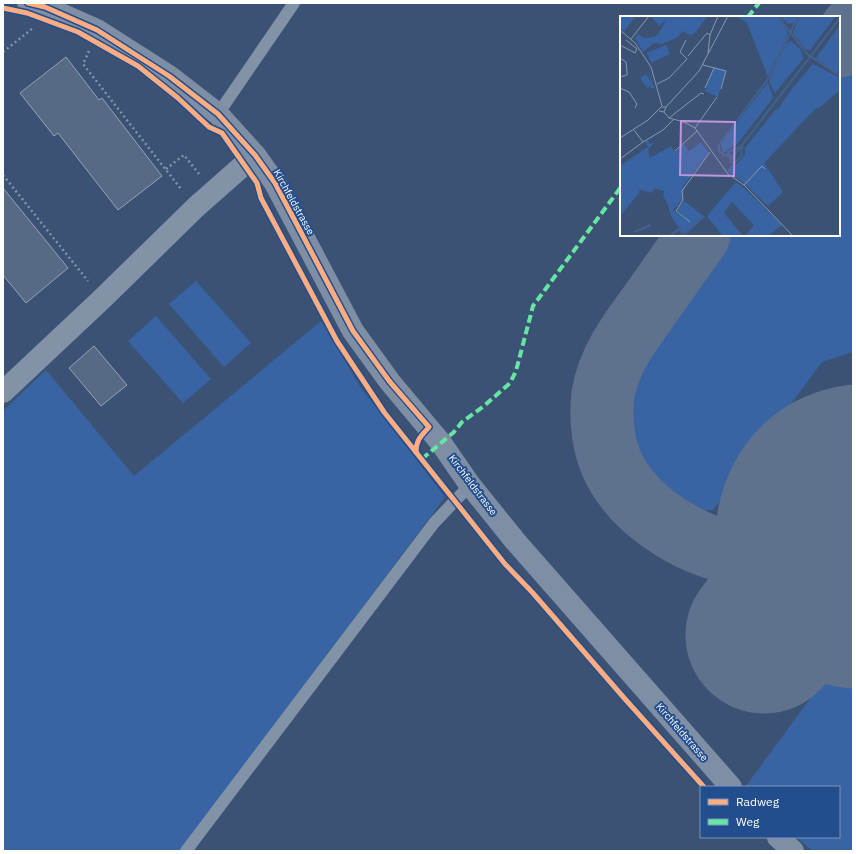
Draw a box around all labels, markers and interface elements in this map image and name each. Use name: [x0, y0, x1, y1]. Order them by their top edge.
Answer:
inset map: [620, 16, 840, 236]
street label: Kirchfeldstrasse: [271, 167, 318, 237]
street label: Kirchfeldstrasse: [446, 452, 500, 518]
street label: Kirchfeldstrasse: [653, 700, 711, 764]
legend: [700, 786, 840, 838]
text: Radweg: [736, 794, 780, 809]
text: Weg: [736, 814, 760, 829]

